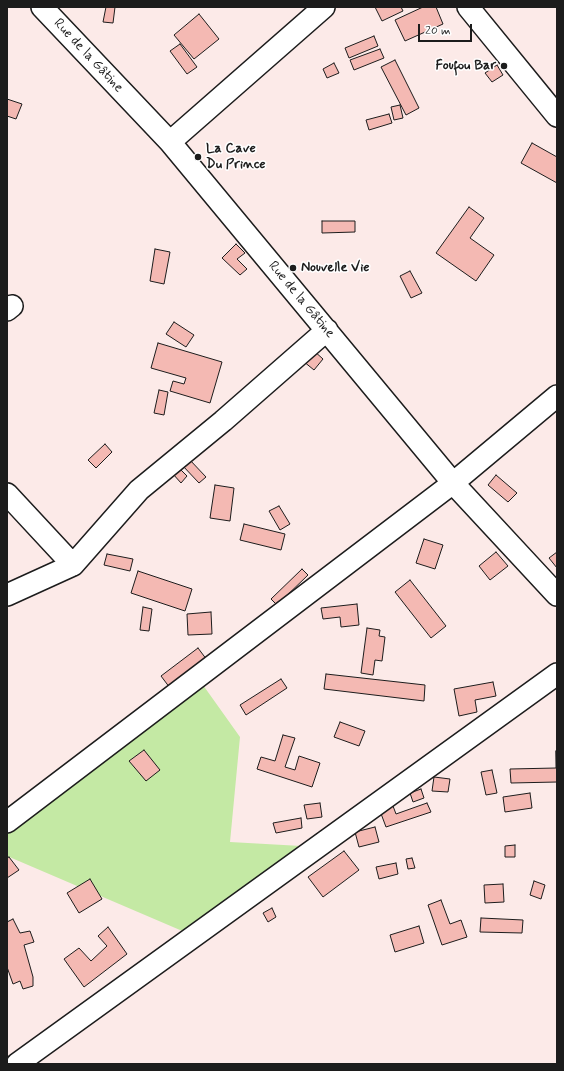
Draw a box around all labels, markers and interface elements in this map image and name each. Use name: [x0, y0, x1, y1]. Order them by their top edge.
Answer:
street label: Rue de la Gâtine: [49, 16, 127, 96]
scale bar: [420, 16, 474, 42]
text: 20 m: [425, 23, 451, 39]
place label: Foufou Bar: [435, 58, 496, 74]
marker: Foufou Bar: [499, 61, 509, 71]
place label: La Cave Du Prince: [206, 141, 266, 174]
marker: La Cave Du Prince: [193, 152, 203, 162]
street label: Rue de la Gâtine: [264, 258, 338, 342]
place label: Nouvelle Vie: [301, 260, 370, 276]
marker: Nouvelle Vie: [288, 263, 298, 273]

